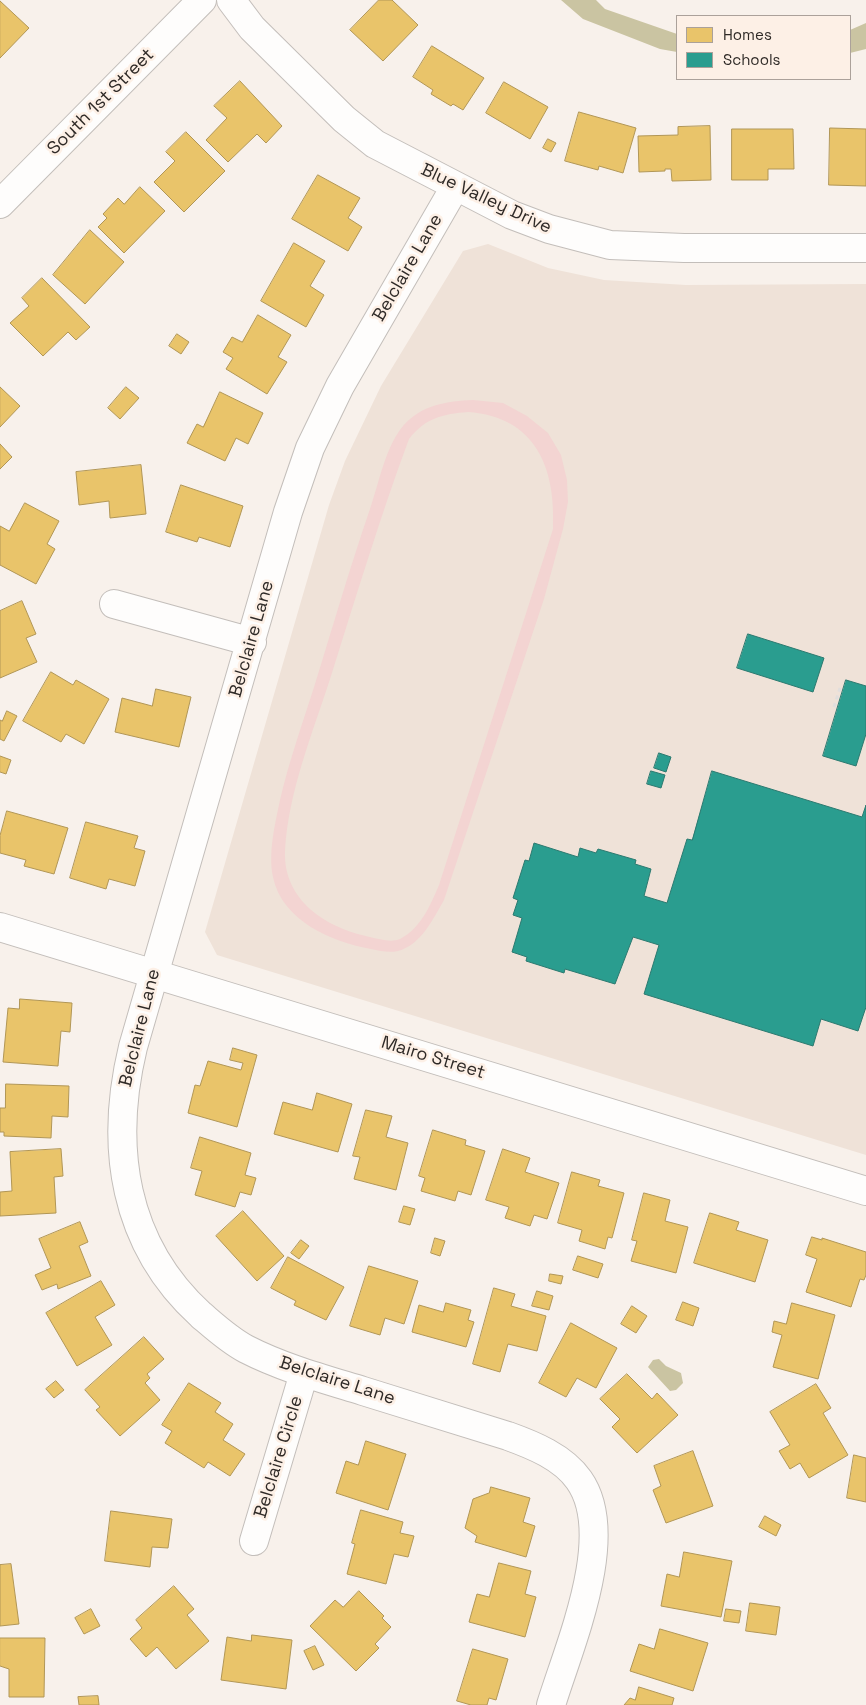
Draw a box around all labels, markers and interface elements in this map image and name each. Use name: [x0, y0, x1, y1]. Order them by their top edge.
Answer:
legend: [676, 15, 851, 80]
text: Homes: [723, 25, 772, 44]
street label: South 1st Street: [43, 44, 159, 160]
text: Schools: [723, 50, 780, 69]
street label: Blue Valley Drive: [417, 159, 555, 239]
street label: Belclaire Lane: [369, 210, 447, 326]
street label: Belclaire Lane: [225, 578, 279, 700]
street label: Belclaire Lane: [115, 967, 165, 1089]
street label: Mairo Street: [378, 1032, 488, 1084]
street label: Belclaire Lane: [276, 1352, 398, 1410]
street label: Belclaire Circle: [250, 1393, 308, 1521]

